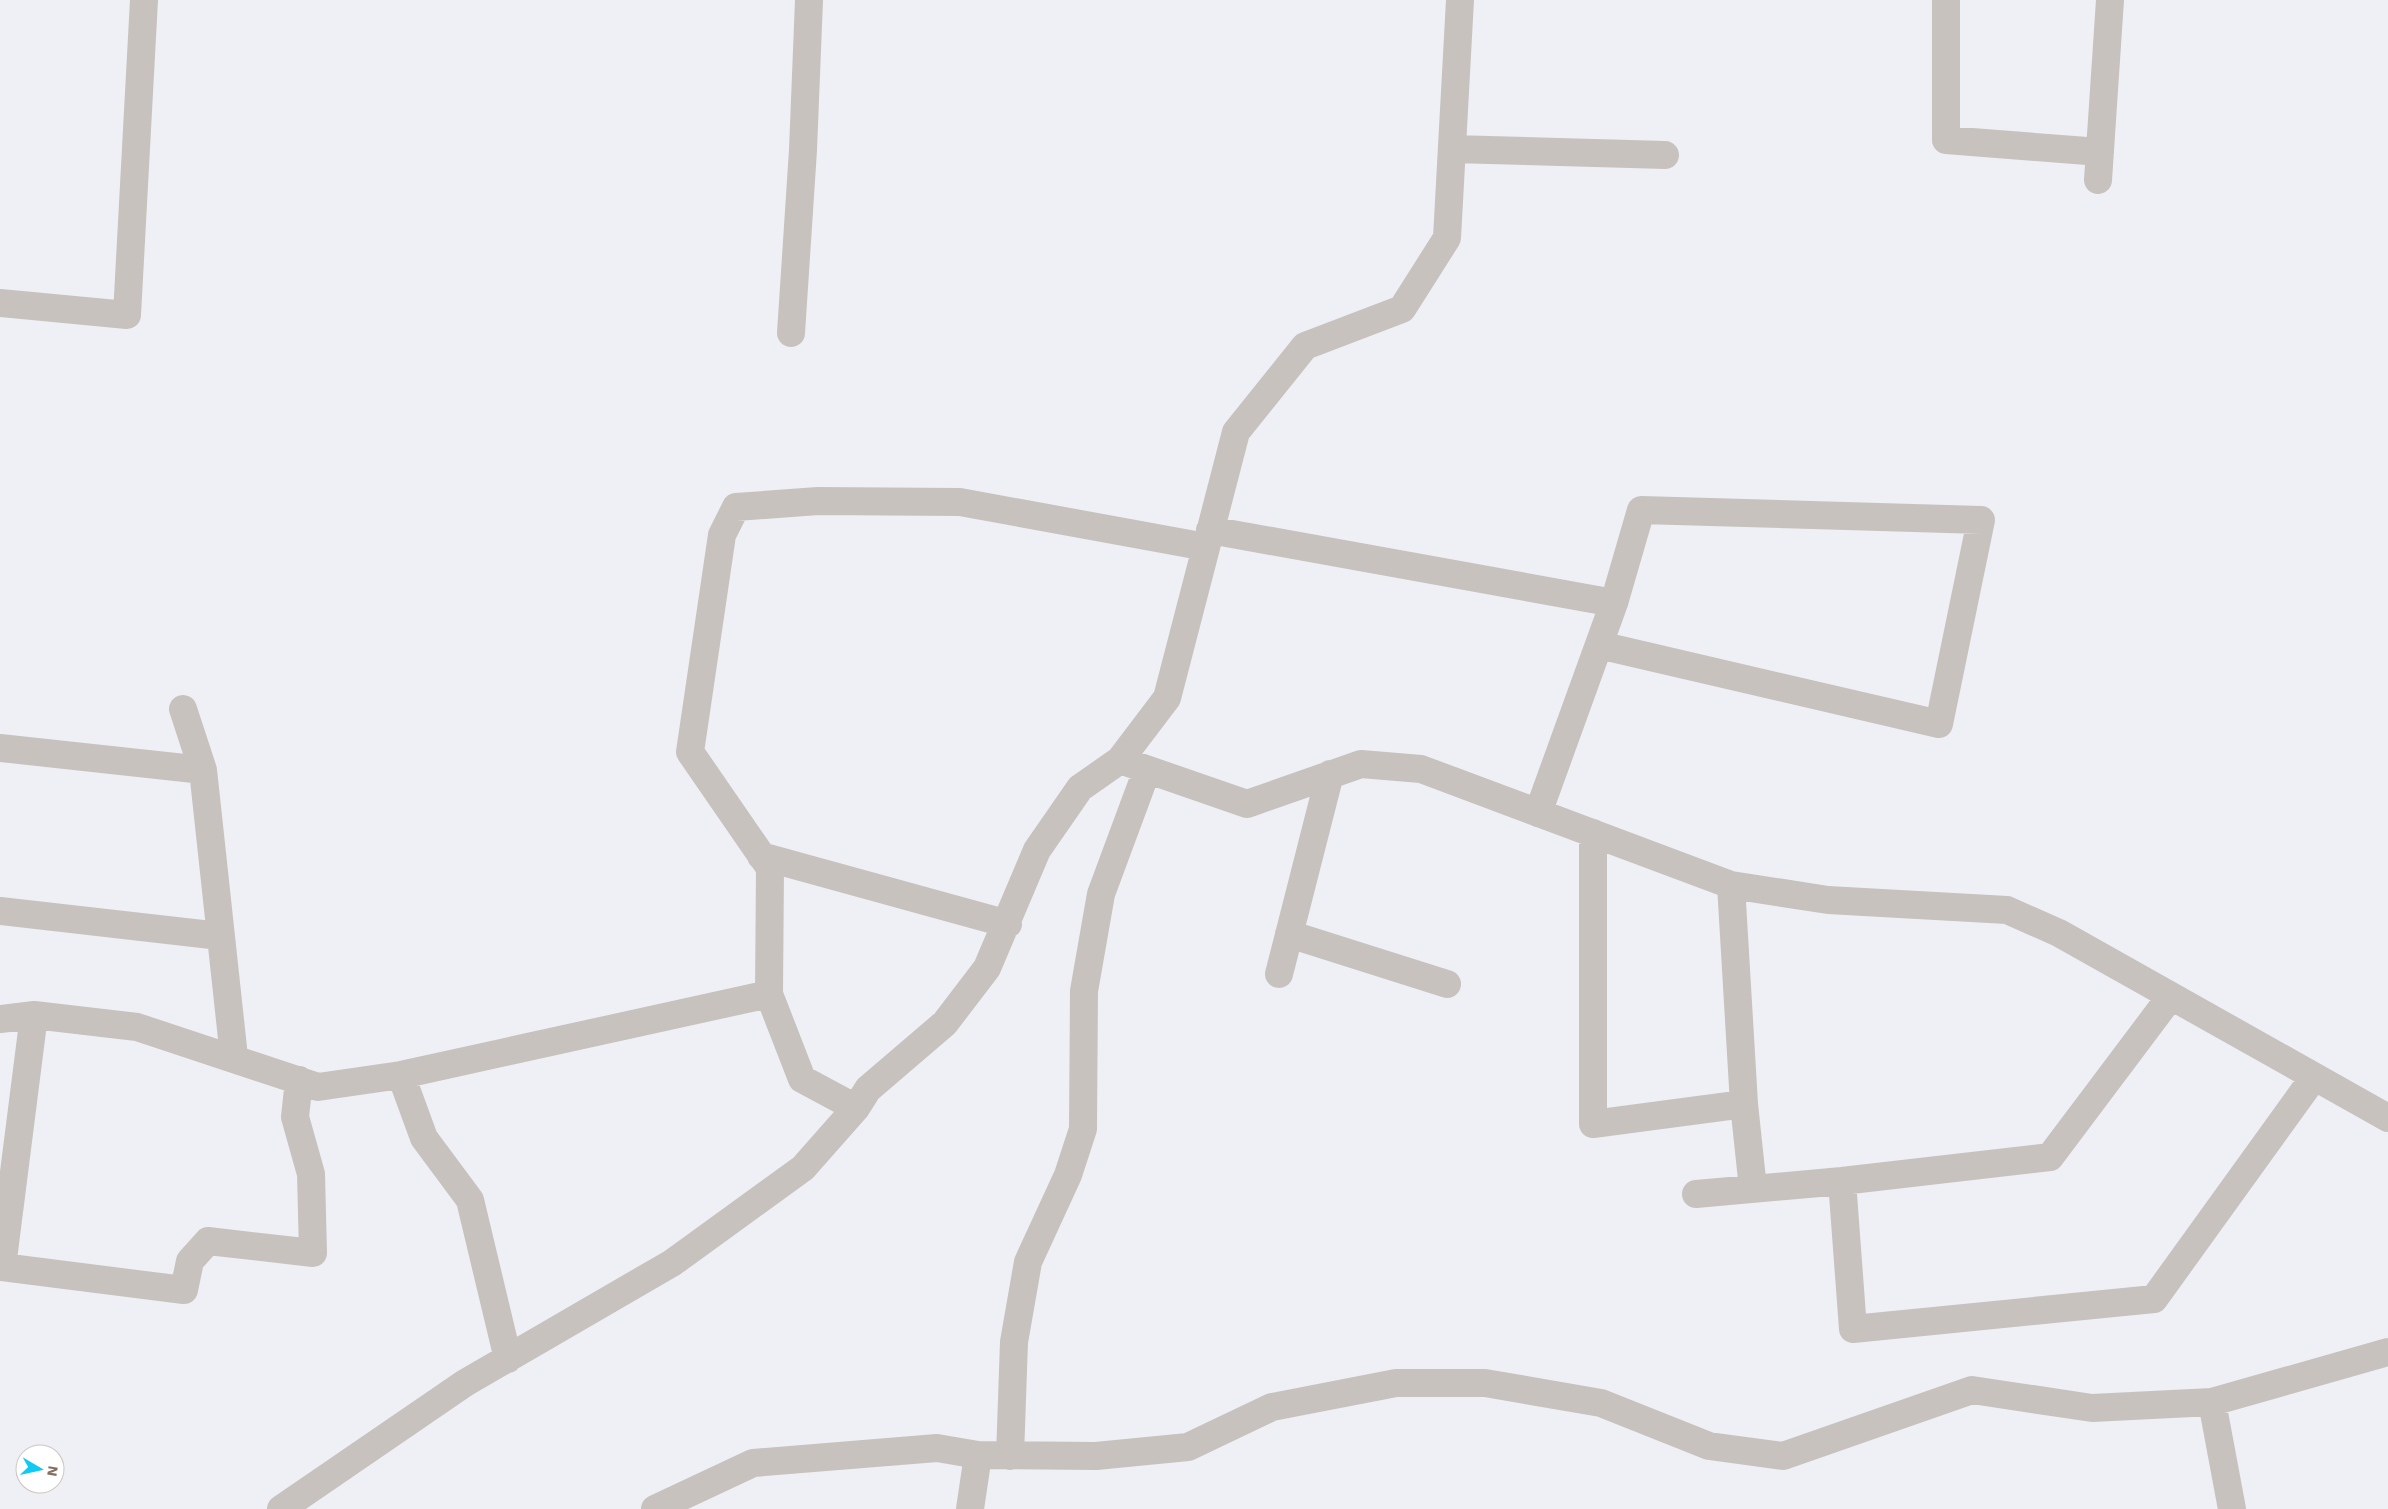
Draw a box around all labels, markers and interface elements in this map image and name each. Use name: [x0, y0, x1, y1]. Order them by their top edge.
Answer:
north arrow: [15, 1444, 65, 1494]
text: N: [44, 1465, 62, 1477]

